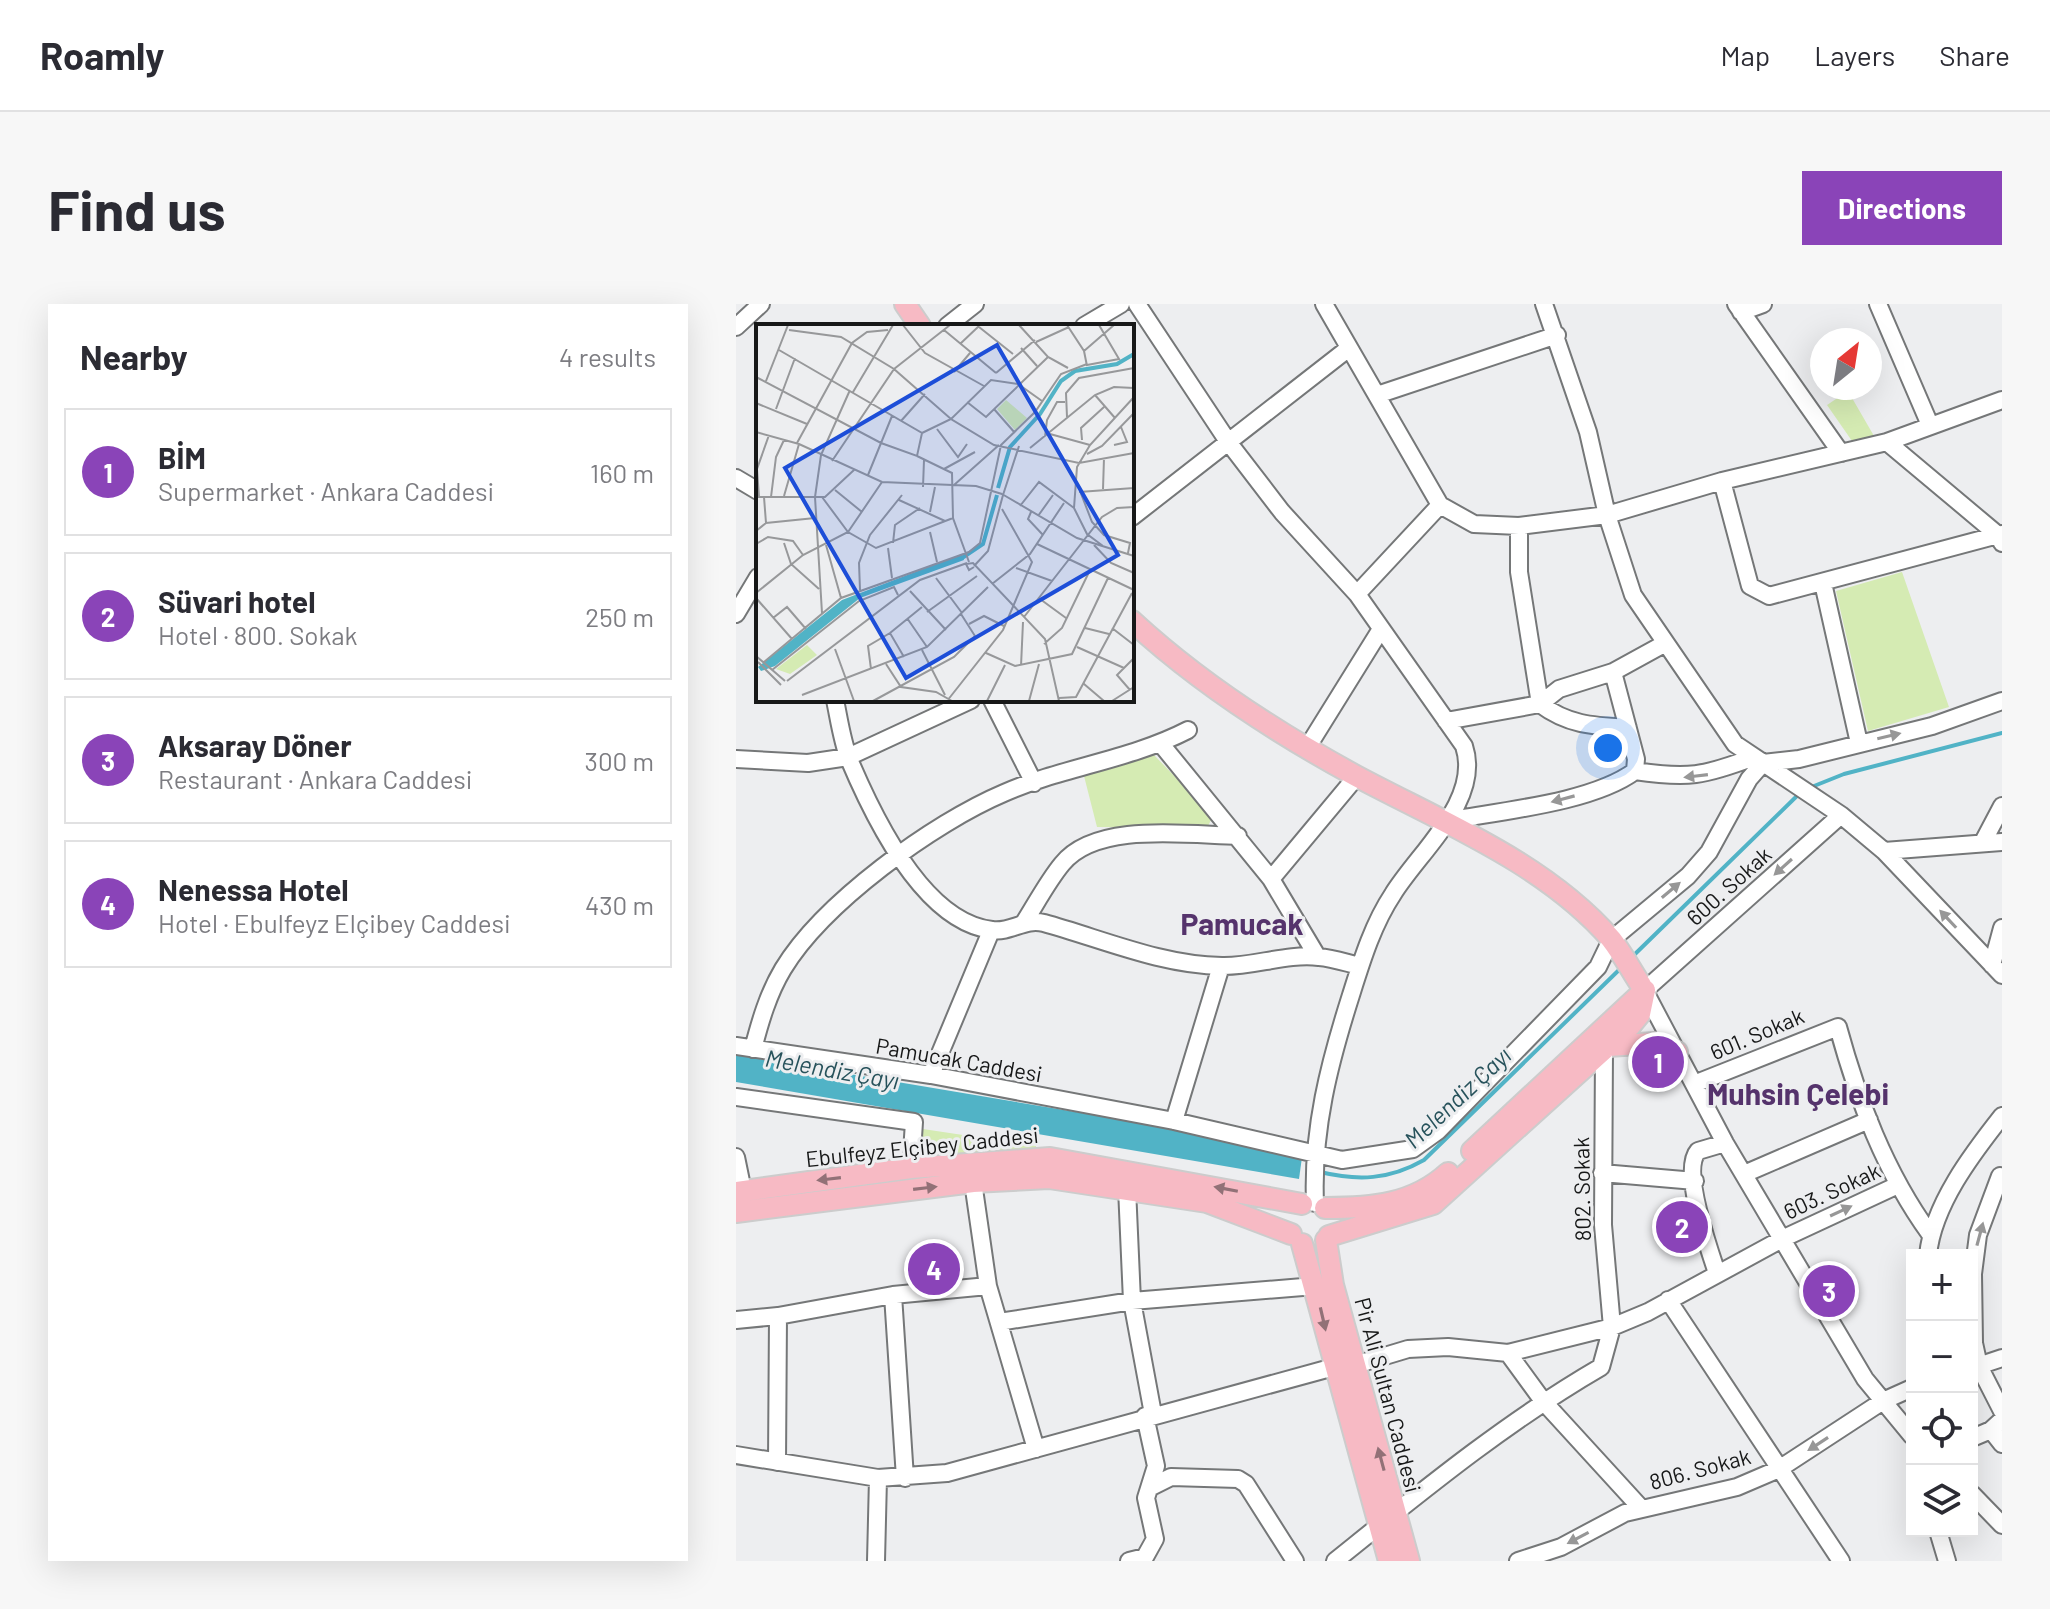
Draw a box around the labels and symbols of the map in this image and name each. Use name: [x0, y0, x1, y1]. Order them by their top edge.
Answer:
inset map: [756, 324, 1134, 702]
north arrow: [1810, 328, 1882, 400]
your location: [1588, 728, 1628, 768]
one-way arrow: [1877, 729, 1902, 742]
one-way arrow: [1683, 769, 1708, 782]
one-way arrow: [1550, 793, 1574, 806]
street label: 600. Sokak: [1681, 841, 1776, 930]
one-way arrow: [1774, 857, 1793, 875]
one-way arrow: [1661, 882, 1681, 899]
district label: Pamucak: [1181, 905, 1303, 941]
one-way arrow: [1940, 910, 1958, 929]
street label: 601. Sokak: [1706, 1002, 1807, 1064]
street label: Pamucak Caddesi: [874, 1032, 1044, 1086]
pin: 1: [1632, 1032, 1684, 1092]
water label: Melendiz Çayı: [1398, 1040, 1516, 1154]
water label: Melendiz Çayı: [763, 1043, 901, 1095]
district label: Muhsin Çelebi: [1707, 1075, 1889, 1111]
street label: Ebulfeyz Elçibey Caddesi: [804, 1121, 1040, 1171]
street label: 802. Sokak: [1567, 1137, 1595, 1241]
street label: 603. Sokak: [1779, 1156, 1884, 1224]
one-way arrow: [816, 1173, 841, 1186]
one-way arrow: [912, 1182, 937, 1195]
one-way arrow: [1213, 1182, 1238, 1194]
pin: 2: [1656, 1197, 1708, 1257]
one-way arrow: [1829, 1204, 1853, 1218]
one-way arrow: [1974, 1221, 1986, 1246]
pin: 4: [908, 1239, 960, 1299]
pin: 3: [1803, 1261, 1855, 1321]
street label: Pir Ali Sultan Caddesi: [1350, 1294, 1428, 1495]
one-way arrow: [1317, 1307, 1330, 1332]
one-way arrow: [1807, 1436, 1829, 1450]
street label: 806. Sokak: [1646, 1442, 1753, 1494]
one-way arrow: [1374, 1446, 1386, 1471]
one-way arrow: [1567, 1531, 1590, 1544]

